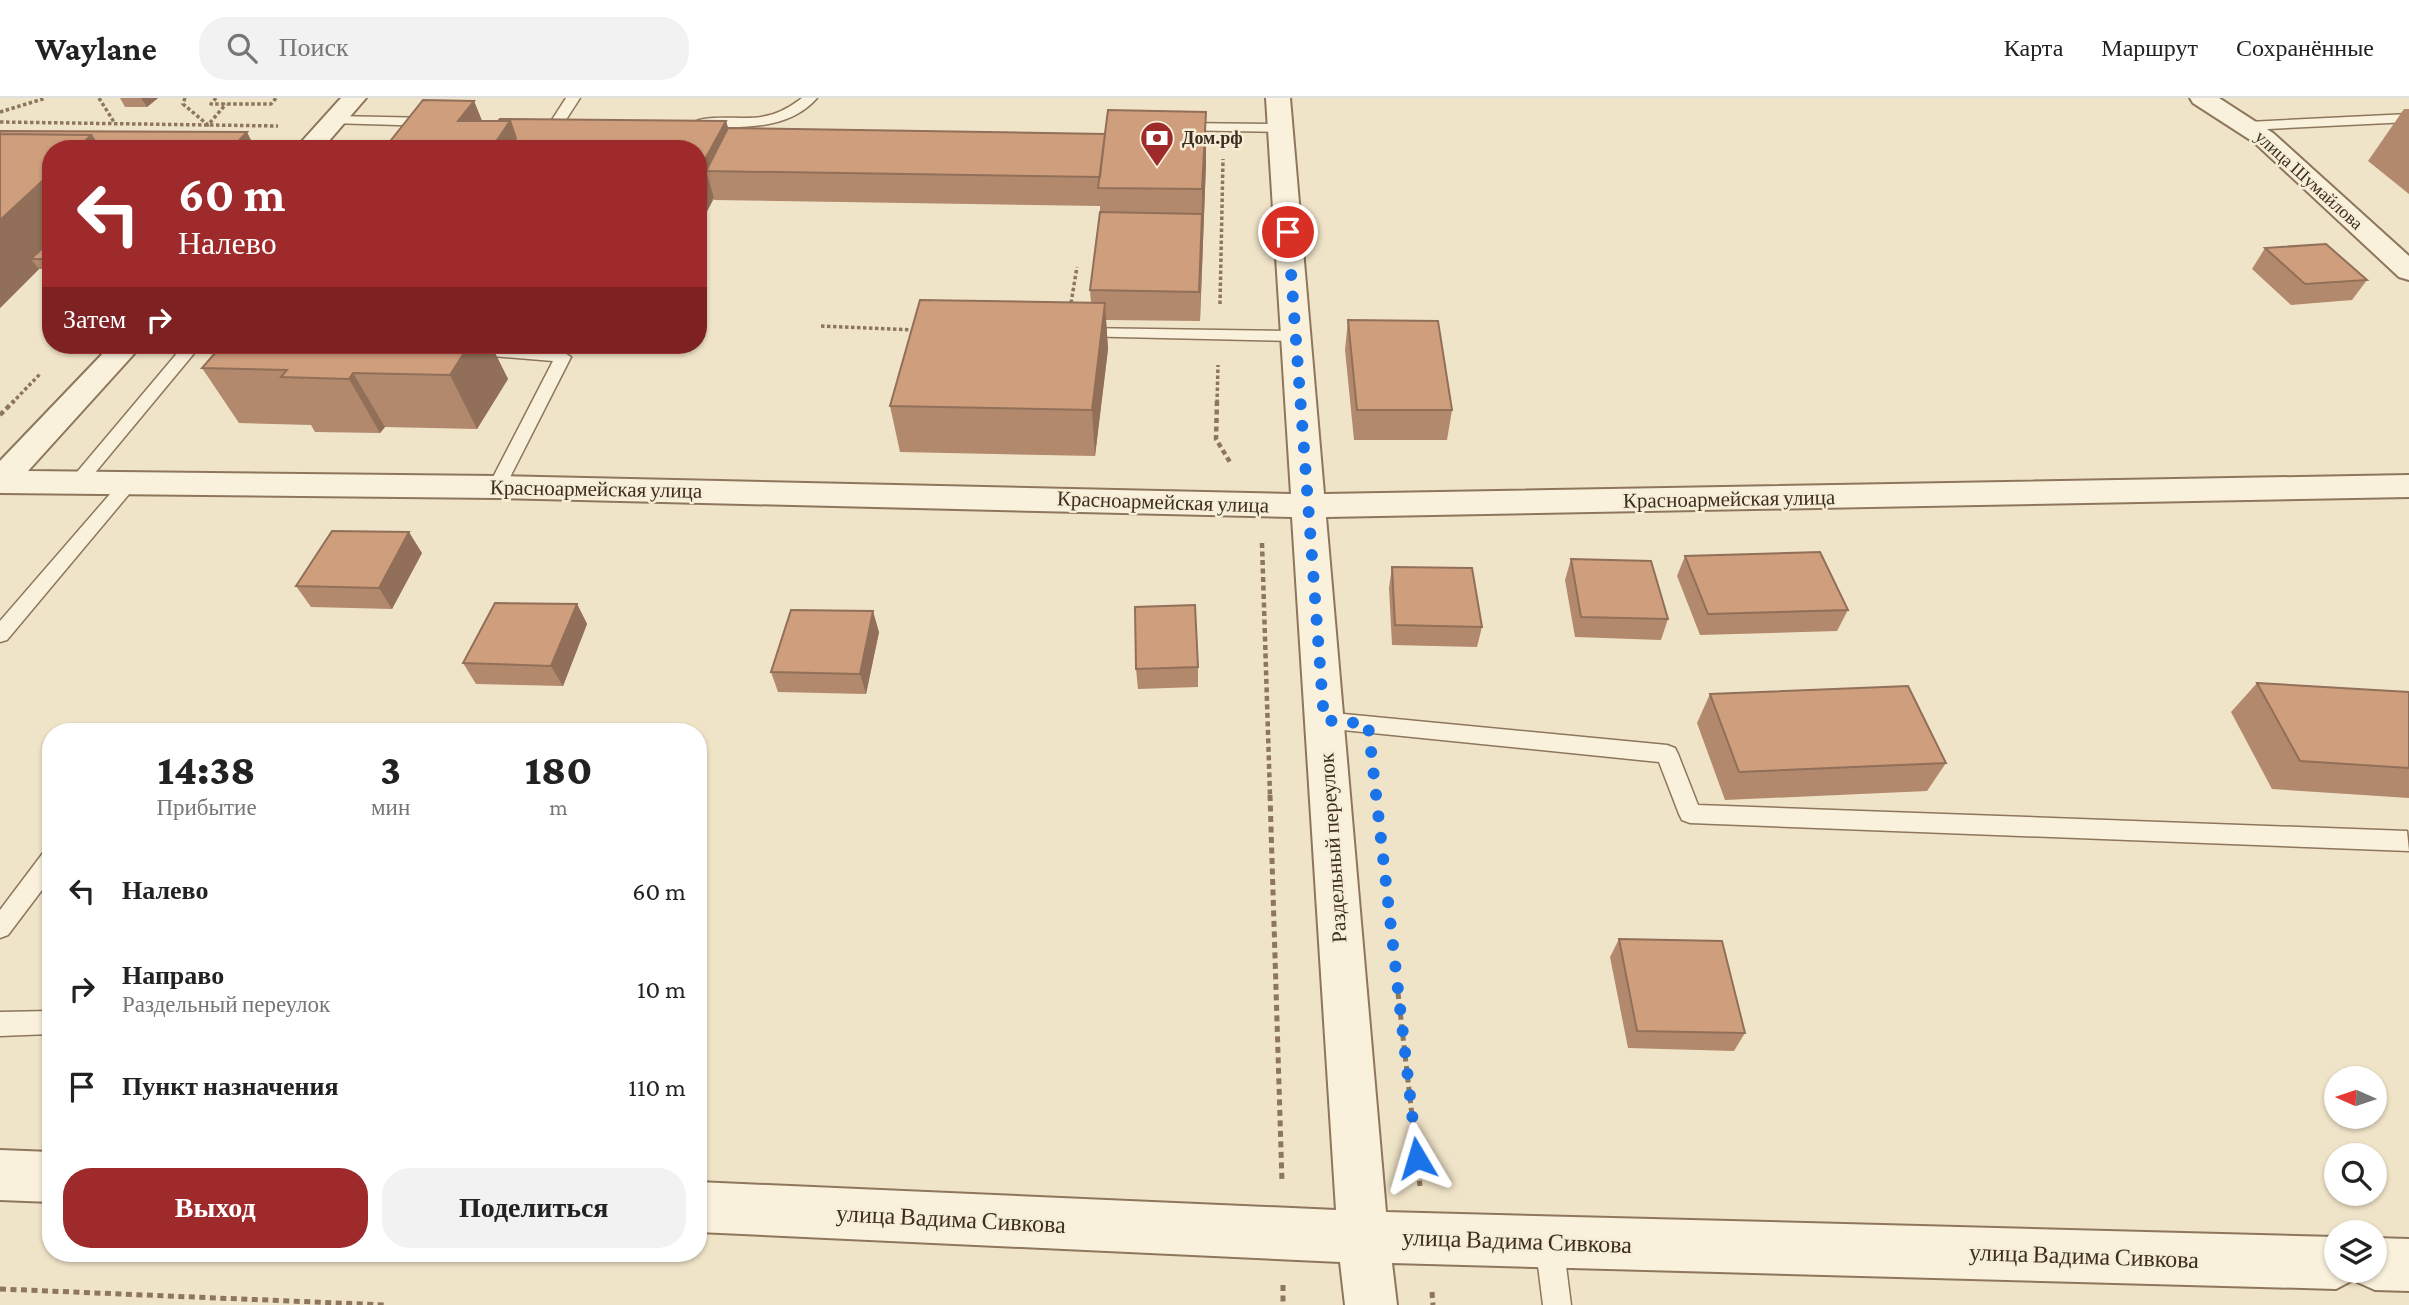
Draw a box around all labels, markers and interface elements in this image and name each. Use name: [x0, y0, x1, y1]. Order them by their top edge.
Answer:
search box: [199, 17, 689, 80]
icon: search: [223, 29, 261, 67]
text: Waylane: [35, 30, 157, 67]
text: Поиск: [279, 33, 349, 62]
text: Карта: [2004, 34, 2063, 61]
text: Маршрут: [2101, 34, 2198, 61]
text: Сохранённые: [2236, 34, 2374, 61]
bank icon: Дом.рф: [1138, 119, 1176, 168]
street label: улица Шумайлова: [2251, 126, 2367, 234]
place label: Дом.рф: [1182, 128, 1243, 148]
text: 60 m: [178, 167, 285, 222]
icon: left: [63, 168, 154, 259]
pin: [1258, 202, 1318, 262]
icon: arrive: [1269, 213, 1307, 251]
text: Налево: [178, 225, 277, 261]
icon: right: [140, 301, 178, 339]
text: Затем: [63, 305, 126, 334]
street label: Красноармейская улица: [490, 475, 703, 503]
street label: Красноармейская улица: [1623, 485, 1836, 513]
street label: Красноармейская улица: [1057, 486, 1270, 518]
text: 14:38: [158, 746, 256, 793]
text: 3: [380, 746, 401, 793]
text: 180: [525, 746, 593, 793]
street label: Раздельный переулок: [1314, 752, 1352, 944]
text: Прибытие: [156, 794, 257, 820]
text: мин: [371, 794, 410, 820]
text: m: [549, 794, 568, 820]
icon: left: [63, 872, 101, 910]
text: Налево: [122, 876, 208, 905]
text: 60 m: [632, 877, 686, 906]
text: Направо: [122, 961, 224, 990]
icon: right: [63, 970, 101, 1008]
text: 10 m: [637, 975, 686, 1004]
text: Раздельный переулок: [122, 991, 330, 1017]
north arrow: [2324, 1066, 2387, 1129]
map controls: [2324, 1066, 2387, 1283]
icon: arrive: [63, 1068, 101, 1106]
text: Пункт назначения: [122, 1072, 339, 1101]
text: 110 m: [628, 1073, 686, 1102]
position arrow: [1380, 1121, 1454, 1195]
button: search: [2324, 1143, 2387, 1206]
button: Выход: [63, 1168, 368, 1248]
button: Поделиться: [382, 1168, 686, 1248]
street label: улица Вадима Сивкова: [836, 1199, 1067, 1238]
button: layers: [2324, 1220, 2387, 1283]
street label: улица Вадима Сивкова: [1402, 1223, 1633, 1258]
street label: улица Вадима Сивкова: [1969, 1238, 2200, 1273]

